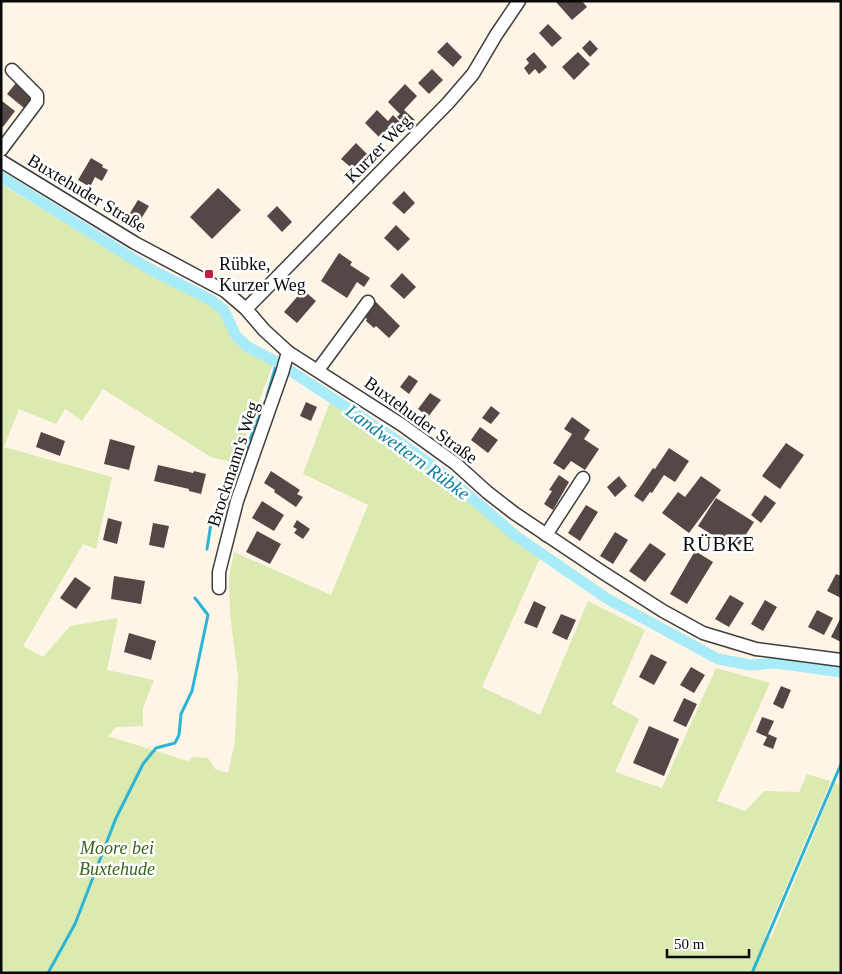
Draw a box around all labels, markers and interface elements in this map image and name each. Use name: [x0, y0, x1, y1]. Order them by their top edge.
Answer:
street label: Kurzer Weg: [341, 111, 415, 187]
street label: Buxtehuder Straße: [24, 150, 150, 236]
place label: Rübke, Kurzer Weg: [219, 254, 306, 295]
marker: Rübke, Kurzer Weg: [203, 268, 215, 280]
street label: Buxtehuder Straße: [361, 372, 481, 468]
street label: Brockmann's Weg: [203, 399, 263, 529]
water label: Landwettern Rübke: [341, 399, 474, 504]
district label: RÜBKE: [683, 533, 755, 555]
park label: Moore bei Buxtehude: [79, 838, 155, 879]
scale bar: [667, 926, 750, 958]
text: 50 m: [674, 936, 705, 952]

